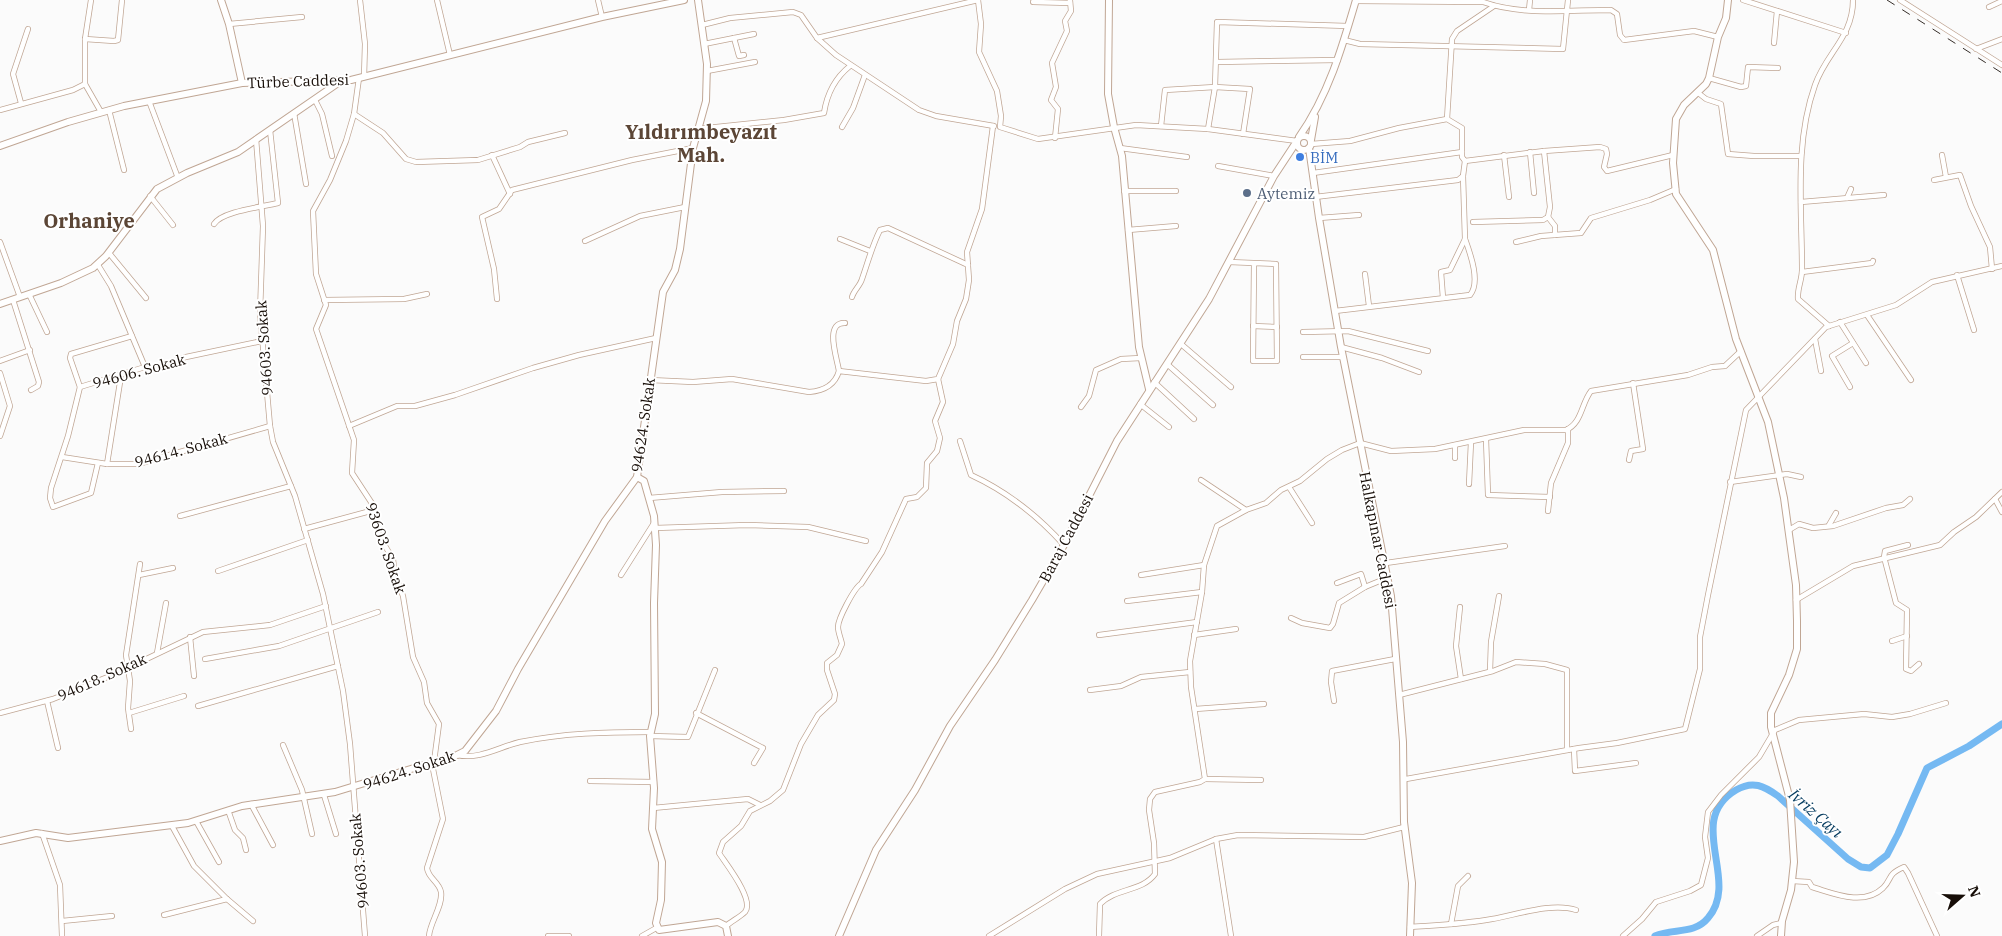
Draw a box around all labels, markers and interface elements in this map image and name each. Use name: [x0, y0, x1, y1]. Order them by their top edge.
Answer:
street label: Türbe Caddesi: [247, 70, 350, 92]
district label: Yıldırımbeyazıt Mah.: [625, 118, 778, 168]
place label: BİM: [1310, 148, 1338, 167]
marker: BİM: [1294, 151, 1306, 163]
place label: Aytemiz: [1257, 184, 1315, 203]
marker: Aytemiz: [1241, 187, 1253, 199]
district label: Orhaniye: [43, 207, 135, 234]
street label: 94603. Sokak: [251, 299, 277, 396]
street label: 94606. Sokak: [90, 349, 188, 393]
street label: 94624. Sokak: [627, 376, 659, 474]
street label: 94614. Sokak: [132, 428, 230, 472]
street label: Halkapınar Caddesi: [1355, 470, 1401, 610]
street label: Baraj Caddesi: [1035, 490, 1097, 585]
street label: 93603. Sokak: [361, 500, 411, 596]
street label: 94618. Sokak: [55, 649, 150, 705]
street label: 94624. Sokak: [361, 746, 458, 794]
water label: İvriz Çayı: [1784, 784, 1847, 842]
street label: 94603. Sokak: [345, 812, 373, 909]
north arrow: [1937, 871, 1987, 921]
text: N: [1964, 883, 1985, 900]

